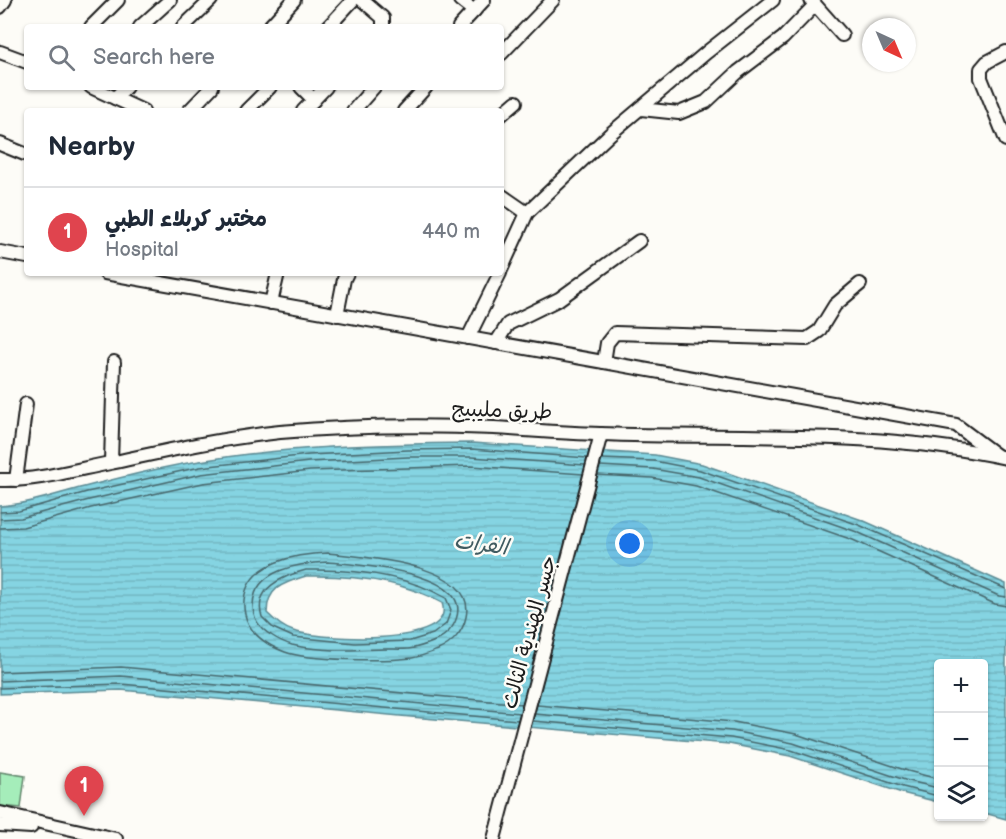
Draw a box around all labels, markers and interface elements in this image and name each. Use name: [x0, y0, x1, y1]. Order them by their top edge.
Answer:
north arrow: [862, 18, 916, 72]
search box: [24, 24, 504, 90]
icon: search: [45, 41, 78, 74]
text: Search here: [93, 44, 215, 71]
text: Nearby: [48, 132, 135, 163]
text: مختبر كربلاء الطبي: [105, 206, 267, 233]
text: 1: [63, 220, 72, 244]
text: 440 m: [422, 220, 480, 244]
text: Hospital: [105, 238, 178, 262]
street label: طريق مليبيج: [451, 396, 553, 426]
water label: الفرات: [452, 527, 512, 562]
your location: [615, 529, 644, 558]
street label: جسر الهندية الثالث: [497, 553, 562, 712]
map controls: [934, 659, 988, 821]
button: +: [934, 659, 988, 713]
button: −: [934, 713, 988, 767]
pin: 1: [64, 766, 104, 816]
button: layers: [934, 767, 988, 821]

